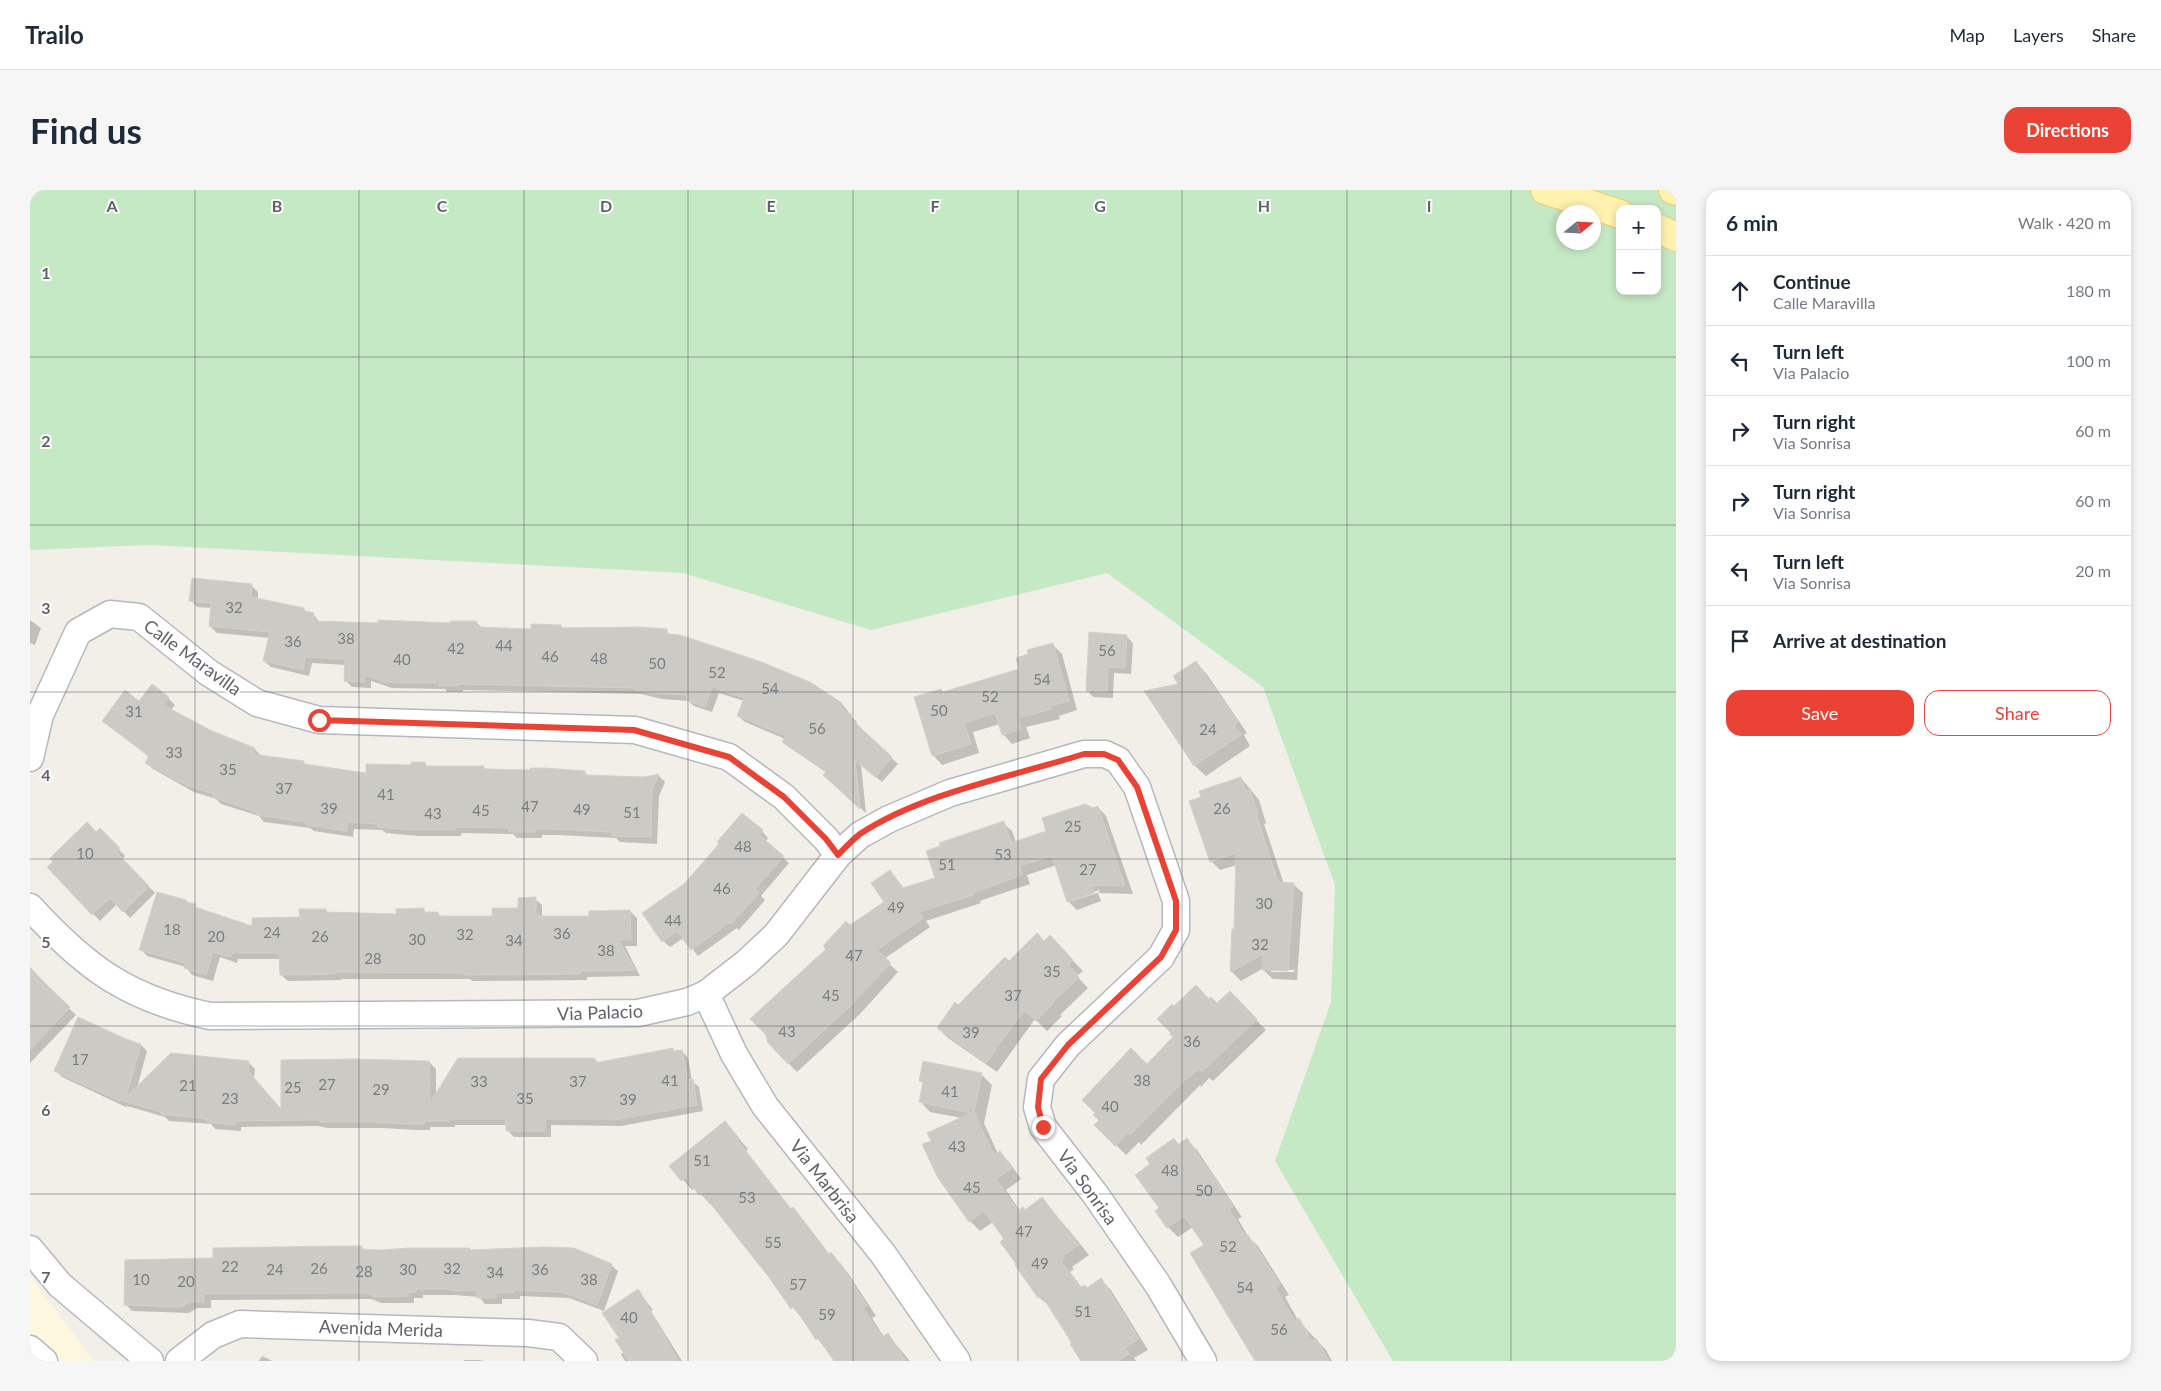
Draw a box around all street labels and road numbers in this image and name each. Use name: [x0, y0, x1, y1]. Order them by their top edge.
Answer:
street label: Calle Maravilla: [140, 614, 246, 700]
street label: Via Palacio: [557, 1000, 643, 1024]
street label: Via Marbrisa: [786, 1135, 864, 1227]
street label: Via Sonrisa: [1053, 1145, 1123, 1229]
street label: Avenida Merida: [319, 1315, 443, 1341]

